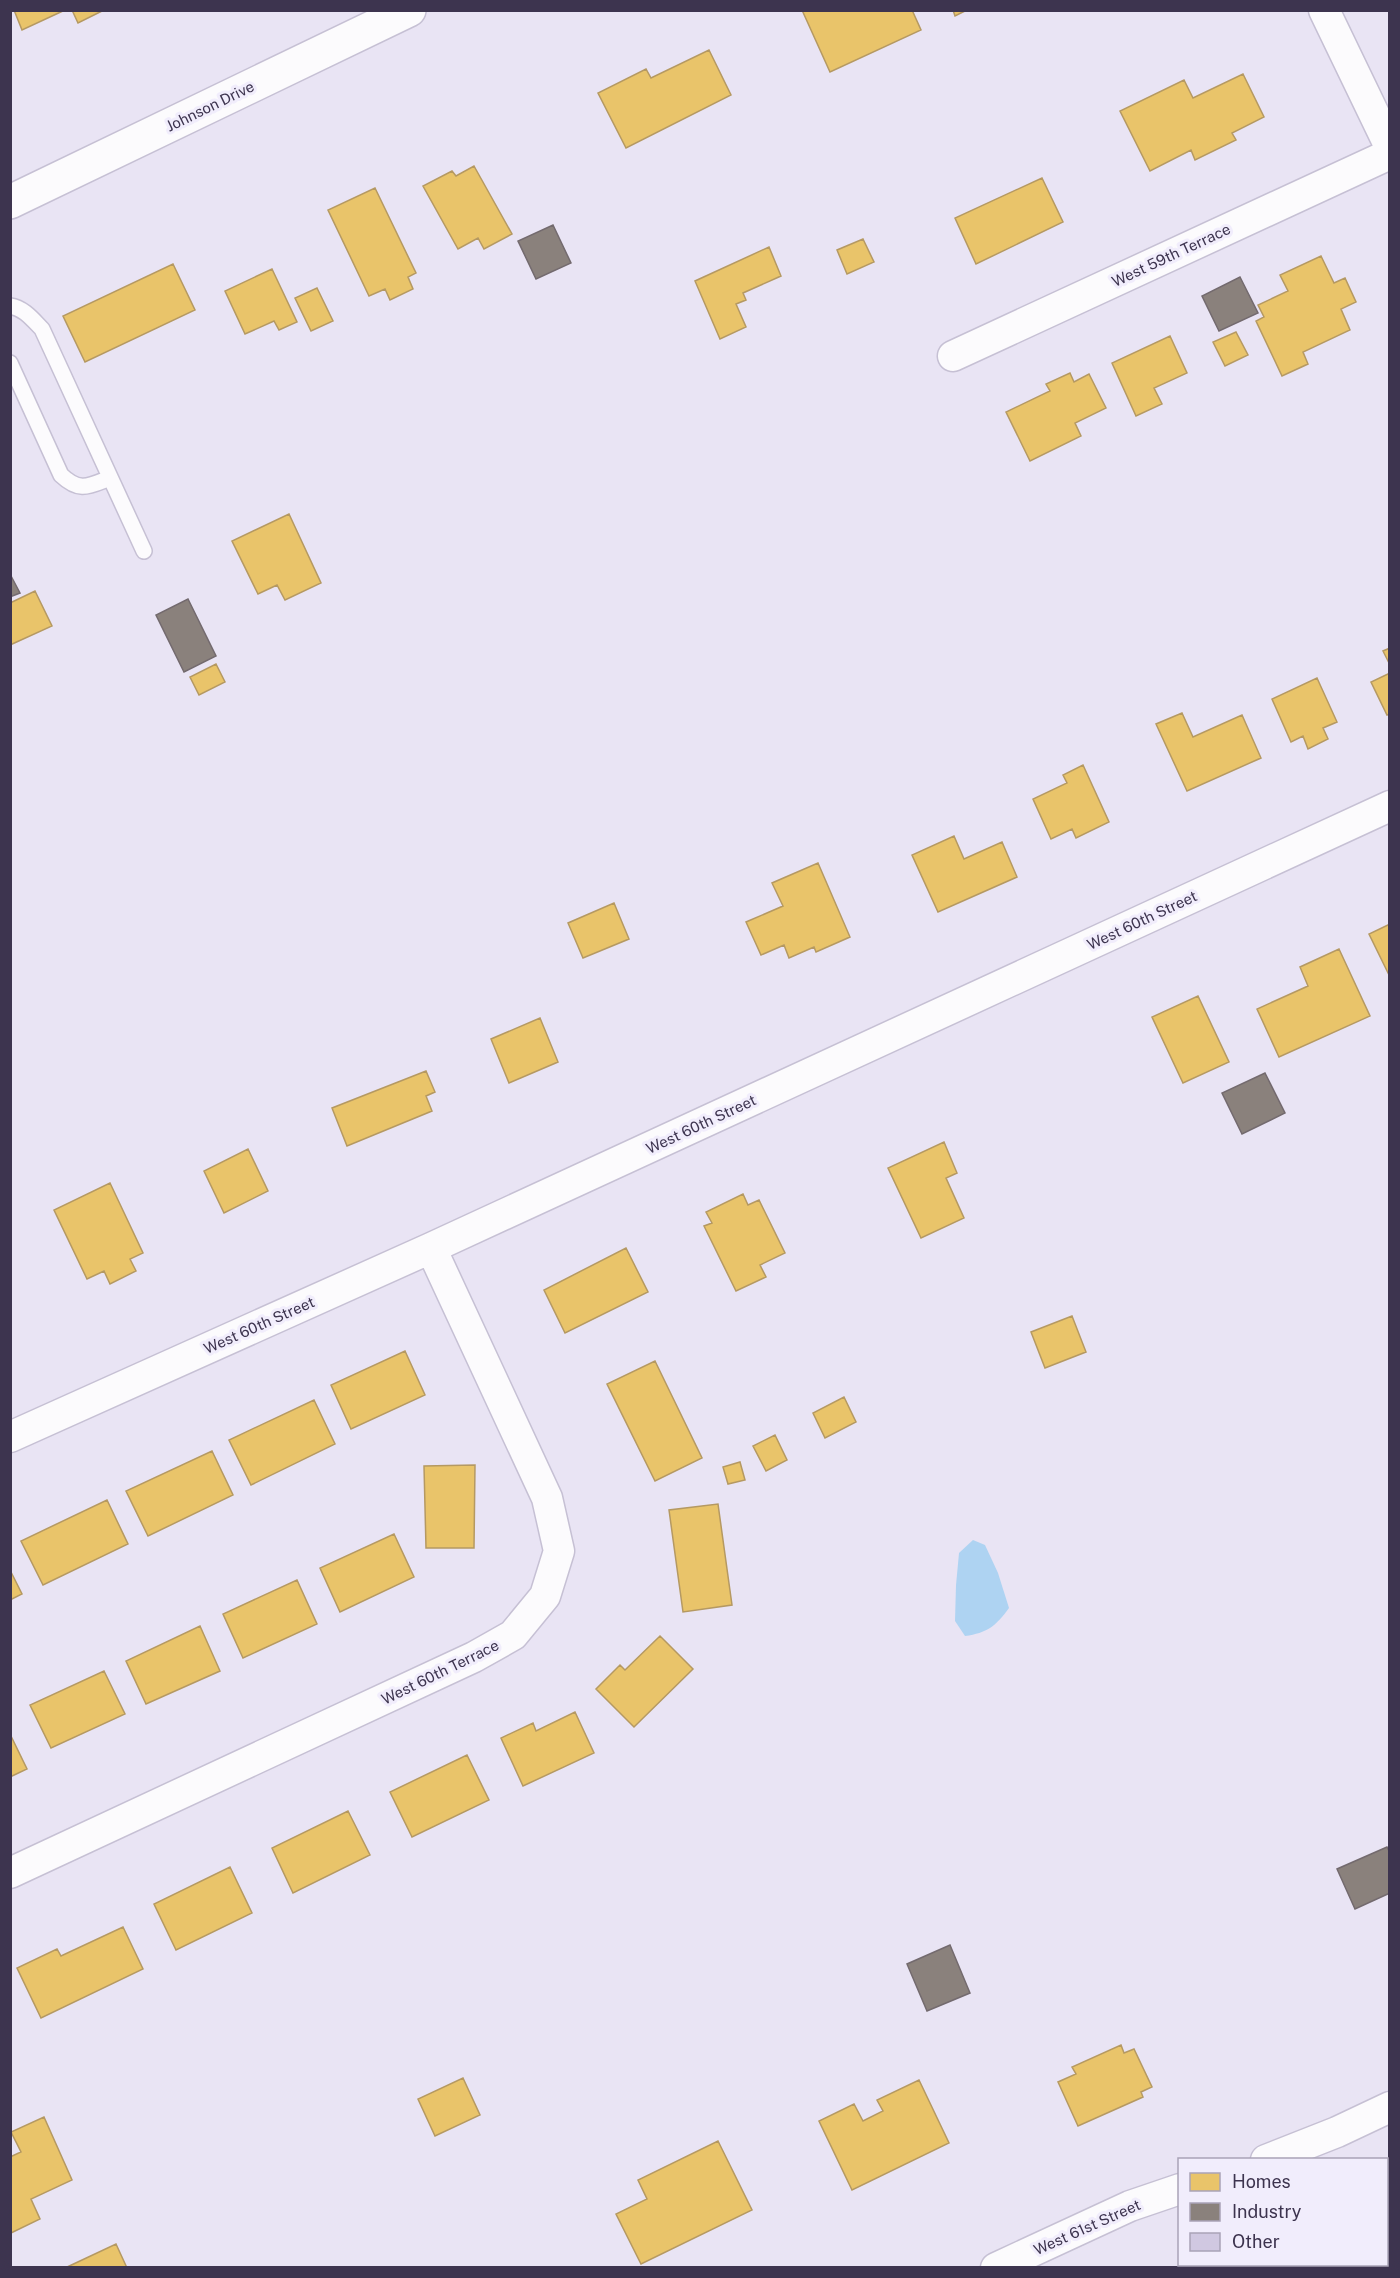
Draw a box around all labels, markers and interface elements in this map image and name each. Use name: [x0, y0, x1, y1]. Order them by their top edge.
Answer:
street label: Johnson Drive: [163, 77, 257, 135]
street label: West 59th Terrace: [1109, 220, 1233, 290]
street label: West 60th Street: [1084, 887, 1200, 953]
street label: West 60th Street: [643, 1091, 759, 1157]
street label: West 60th Street: [201, 1293, 317, 1357]
street label: West 60th Terrace: [379, 1636, 501, 1708]
legend: [1178, 2158, 1388, 2266]
text: Homes: [1232, 2171, 1291, 2192]
street label: West 61st Street: [1031, 2196, 1143, 2258]
text: Industry: [1232, 2201, 1302, 2222]
text: Other: [1232, 2231, 1280, 2252]

